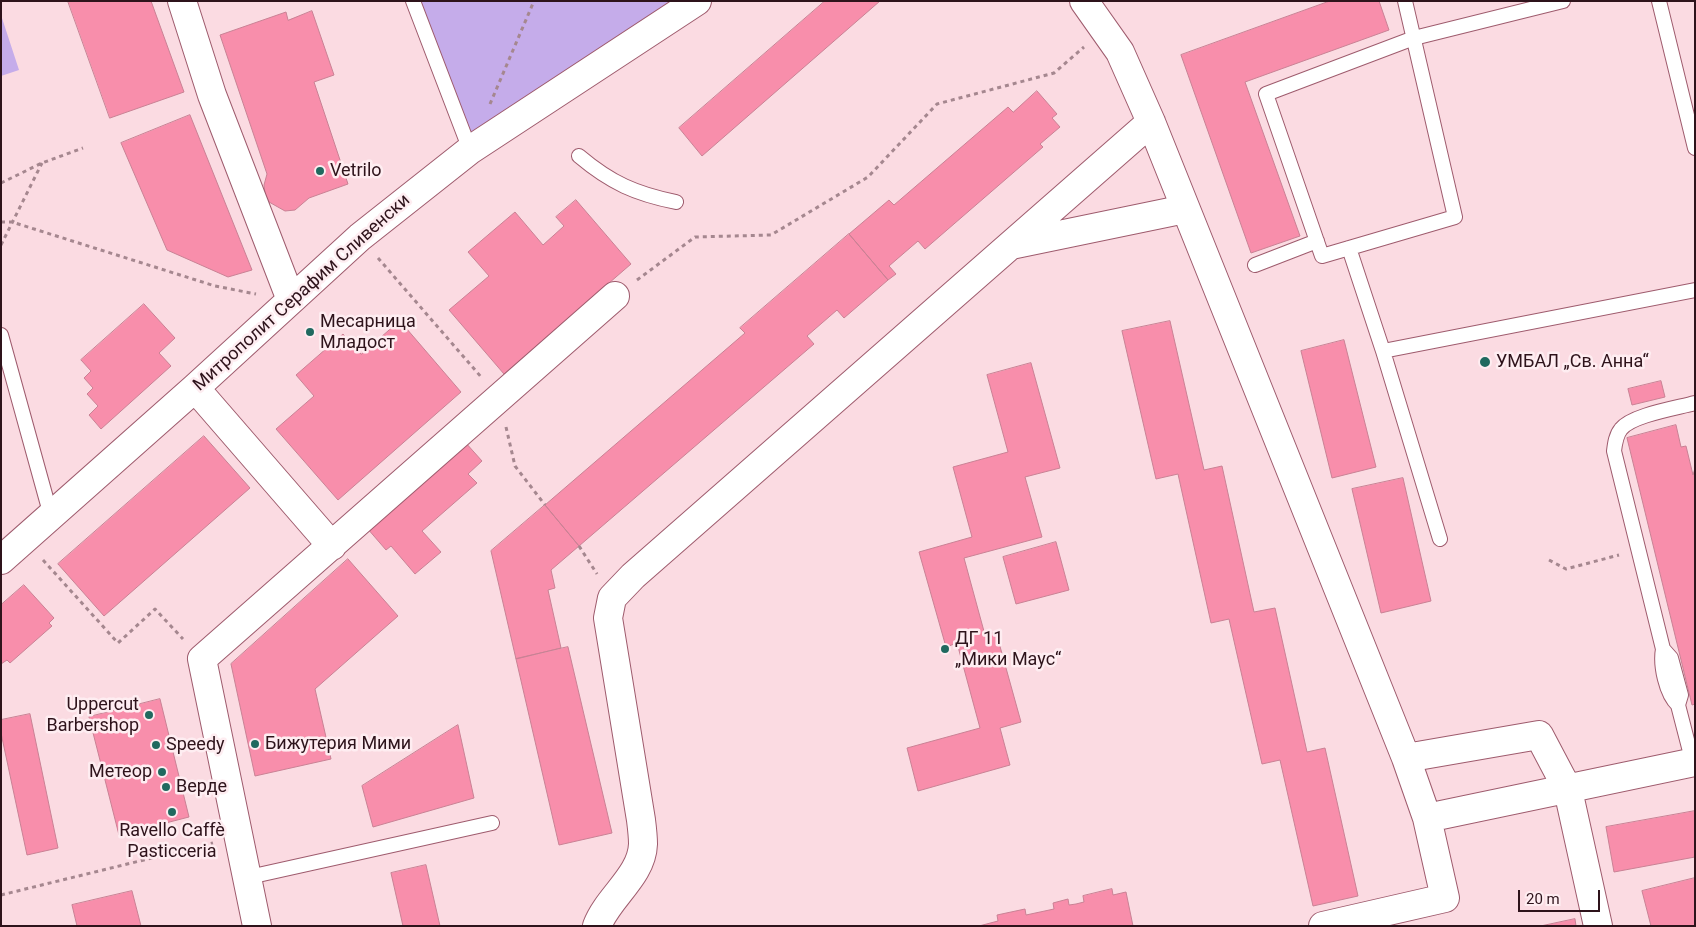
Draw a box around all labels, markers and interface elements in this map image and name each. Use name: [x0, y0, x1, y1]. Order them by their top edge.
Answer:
place label: Vetrilo: [330, 160, 382, 182]
marker: Vetrilo: [314, 165, 326, 177]
street label: Митрополит Серафим Сливенски: [189, 190, 415, 396]
place label: Месарница Младост: [320, 311, 416, 354]
marker: Месарница Младост: [304, 326, 316, 338]
place label: УМБАЛ „Св. Анна“: [1496, 351, 1649, 373]
marker: УМБАЛ „Св. Анна“: [1478, 355, 1492, 369]
place label: ДГ 11 „Мики Маус“: [955, 628, 1061, 670]
marker: ДГ 11 „Мики Маус“: [939, 643, 951, 655]
place label: Uppercut Barbershop: [47, 694, 139, 736]
marker: Uppercut Barbershop: [143, 709, 155, 721]
place label: Бижутерия Мими: [265, 733, 411, 755]
place label: Speedy: [166, 734, 225, 756]
marker: Бижутерия Мими: [249, 738, 261, 750]
marker: Speedy: [150, 739, 162, 751]
place label: Метеор: [89, 761, 152, 783]
marker: Метеор: [156, 766, 168, 778]
place label: Верде: [176, 776, 227, 798]
marker: Верде: [160, 781, 172, 793]
marker: Ravello Caffè Pasticceria: [166, 806, 178, 818]
place label: Ravello Caffè Pasticceria: [119, 820, 225, 862]
scale bar: [1521, 880, 1604, 912]
text: 20 m: [1526, 890, 1560, 908]

